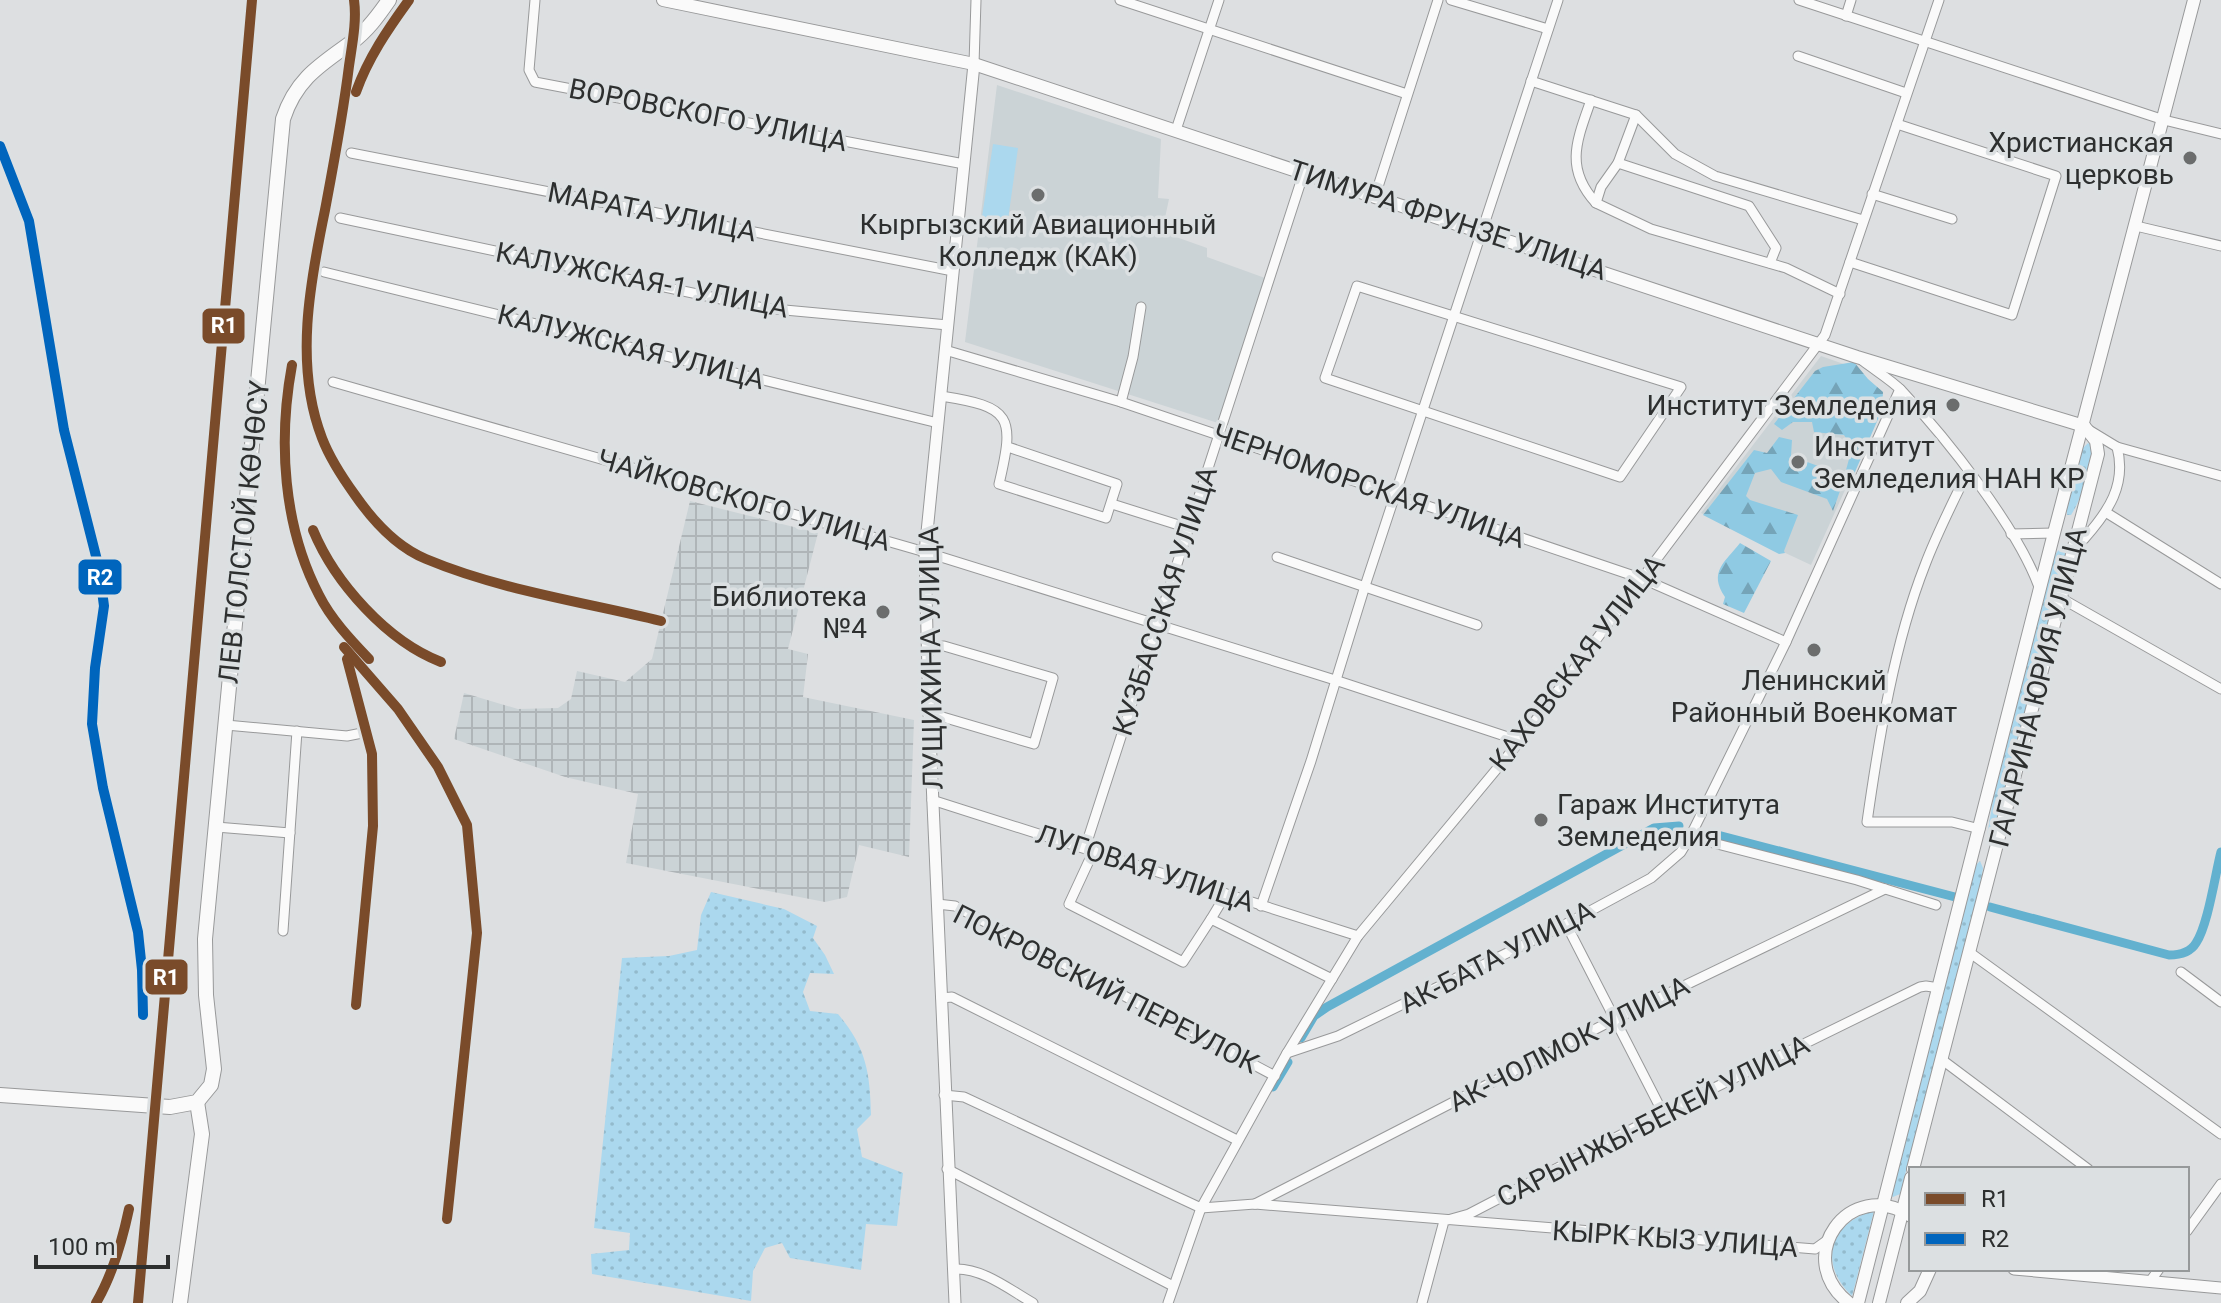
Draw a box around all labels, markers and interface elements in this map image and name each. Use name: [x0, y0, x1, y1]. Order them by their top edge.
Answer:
street label: ВОРОВСКОГО УЛИЦА: [566, 72, 850, 158]
place label: Христианская церковь: [1989, 126, 2174, 191]
marker: Христианская церковь: [2181, 149, 2199, 167]
street label: ТИМУРА ФРУНЗЕ УЛИЦА: [1285, 153, 1611, 287]
street label: МАРАТА УЛИЦА: [545, 176, 759, 248]
marker: Кыргызский Авиационный Колледж (КАК): [1029, 186, 1047, 204]
place label: Кыргызский Авиационный Колледж (КАК): [860, 208, 1216, 273]
street label: КАЛУЖСКАЯ-1 УЛИЦА: [493, 235, 791, 325]
street label: КАЛУЖСКАЯ УЛИЦА: [494, 298, 768, 396]
line badge: R1: [201, 307, 246, 345]
text: R1: [211, 313, 237, 338]
street label: ЛЕВ ТОЛСТОЙ КӨЧӨСҮ: [212, 379, 276, 685]
place label: Институт Земледелия: [1647, 389, 1937, 422]
marker: Институт Земледелия: [1944, 396, 1962, 414]
street label: ЧЕРНОМОРСКАЯ УЛИЦА: [1208, 417, 1530, 555]
place label: Институт Земледелия НАН КР: [1814, 430, 2085, 495]
street label: ЧАЙКОВСКОГО УЛИЦА: [594, 442, 894, 558]
marker: Институт Земледелия НАН КР: [1789, 453, 1807, 471]
street label: КУЗБАССКАЯ УЛИЦА: [1106, 462, 1224, 740]
street label: ГАГАРИНА ЮРИЯ УЛИЦА: [1982, 524, 2094, 850]
street label: ЛУЩИХИНА УЛИЦА: [912, 526, 950, 790]
street label: КАХОВСКАЯ УЛИЦА: [1482, 548, 1672, 778]
line badge: R2: [77, 558, 123, 596]
text: R2: [87, 565, 113, 590]
place label: Библиотека №4: [712, 580, 867, 645]
marker: Библиотека №4: [874, 603, 892, 621]
marker: Ленинский Районный Военкомат: [1805, 641, 1823, 659]
place label: Ленинский Районный Военкомат: [1671, 664, 1957, 729]
place label: Гараж Института Земледелия: [1557, 788, 1780, 853]
marker: Гараж Института Земледелия: [1532, 811, 1550, 829]
street label: ЛУГОВАЯ УЛИЦА: [1032, 817, 1258, 919]
street label: АК-БАТА УЛИЦА: [1394, 894, 1600, 1020]
street label: ПОКРОВСКИЙ ПЕРЕУЛОК: [948, 898, 1264, 1080]
line badge: R1: [144, 958, 189, 996]
text: R1: [153, 965, 179, 990]
street label: АК-ЧОЛМОК УЛИЦА: [1443, 969, 1695, 1119]
street label: САРЫНЖЫ-БЕКЕЙ УЛИЦА: [1491, 1028, 1815, 1214]
legend: [1909, 1167, 2189, 1271]
text: R1: [1981, 1185, 2009, 1213]
street label: КЫРК КЫЗ УЛИЦА: [1551, 1214, 1799, 1264]
scale bar: [36, 1219, 168, 1269]
text: R2: [1981, 1225, 2009, 1253]
text: 100 m: [48, 1233, 115, 1261]

